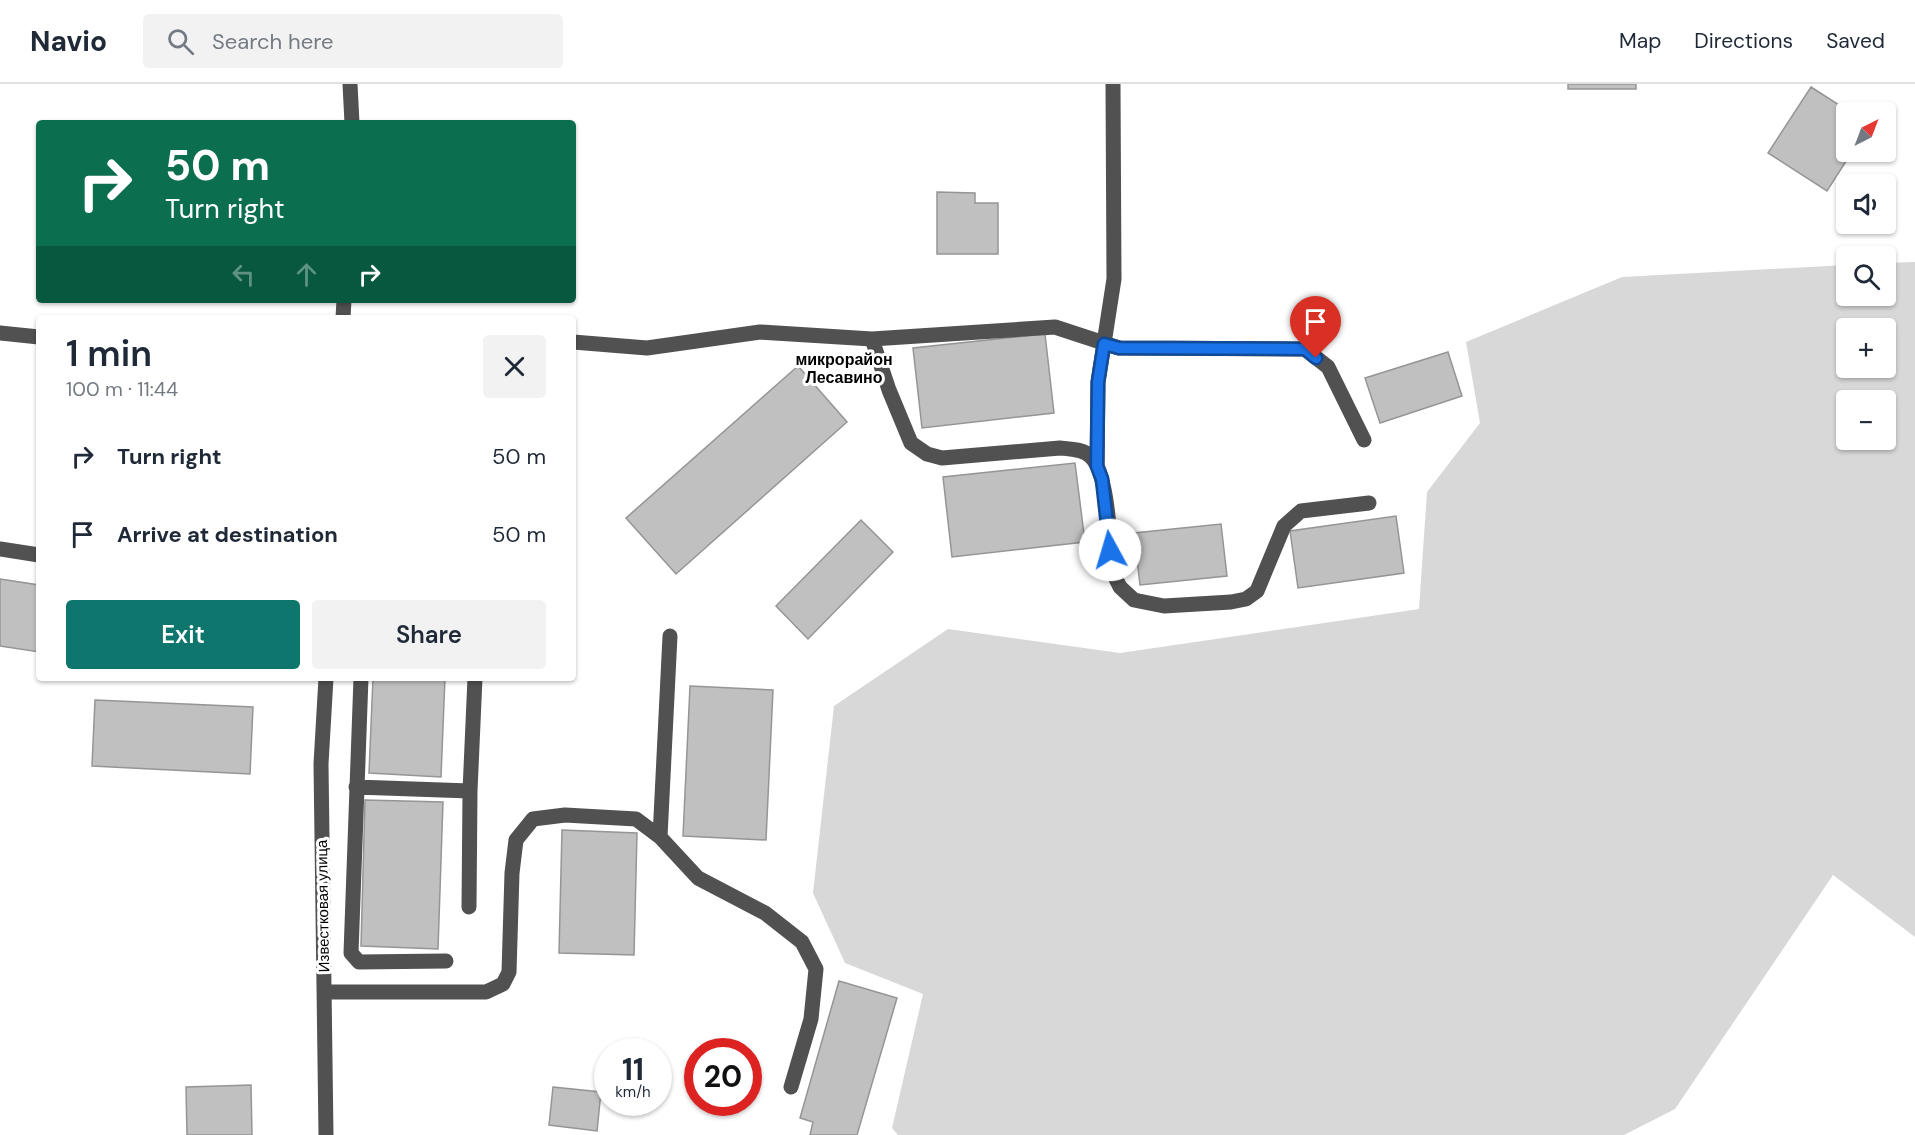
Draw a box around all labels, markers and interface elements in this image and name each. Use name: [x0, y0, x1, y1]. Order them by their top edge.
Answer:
search box: [143, 14, 563, 68]
text: Navio: [30, 23, 107, 60]
icon: search: [164, 25, 197, 58]
text: Search here: [212, 27, 333, 56]
text: Map: [1619, 27, 1661, 55]
text: Directions: [1694, 27, 1793, 55]
text: Saved: [1826, 27, 1885, 55]
north arrow: [1836, 102, 1896, 162]
map controls: [1836, 102, 1896, 450]
text: 50 m: [165, 138, 270, 193]
icon: right: [66, 144, 144, 222]
button: sound: [1836, 174, 1896, 234]
text: Turn right: [165, 191, 285, 226]
button: search: [1836, 246, 1896, 306]
icon: left: [227, 258, 260, 291]
icon: ahead: [290, 258, 323, 291]
icon: right: [353, 258, 386, 291]
pin: [1290, 296, 1341, 358]
icon: arrive: [1299, 305, 1332, 338]
button: +: [1836, 318, 1896, 378]
text: 1 min: [66, 330, 152, 377]
button: close: [483, 335, 546, 398]
district label: микрорайон Лесавино: [795, 349, 893, 388]
text: 100 m · 11:44: [66, 376, 178, 402]
button: −: [1836, 390, 1896, 450]
icon: right: [66, 440, 99, 473]
text: Turn right: [117, 442, 222, 471]
text: 50 m: [492, 442, 546, 471]
icon: arrive: [66, 518, 99, 551]
position arrow: [1078, 518, 1142, 582]
text: Arrive at destination: [117, 520, 338, 549]
text: 50 m: [492, 520, 546, 549]
button: Exit: [66, 600, 300, 669]
button: Share: [312, 600, 546, 669]
street label: Известковая улица: [312, 839, 334, 973]
speed limit sign: 20: [684, 1038, 762, 1116]
text: 11: [622, 1050, 644, 1089]
text: km/h: [615, 1082, 651, 1102]

